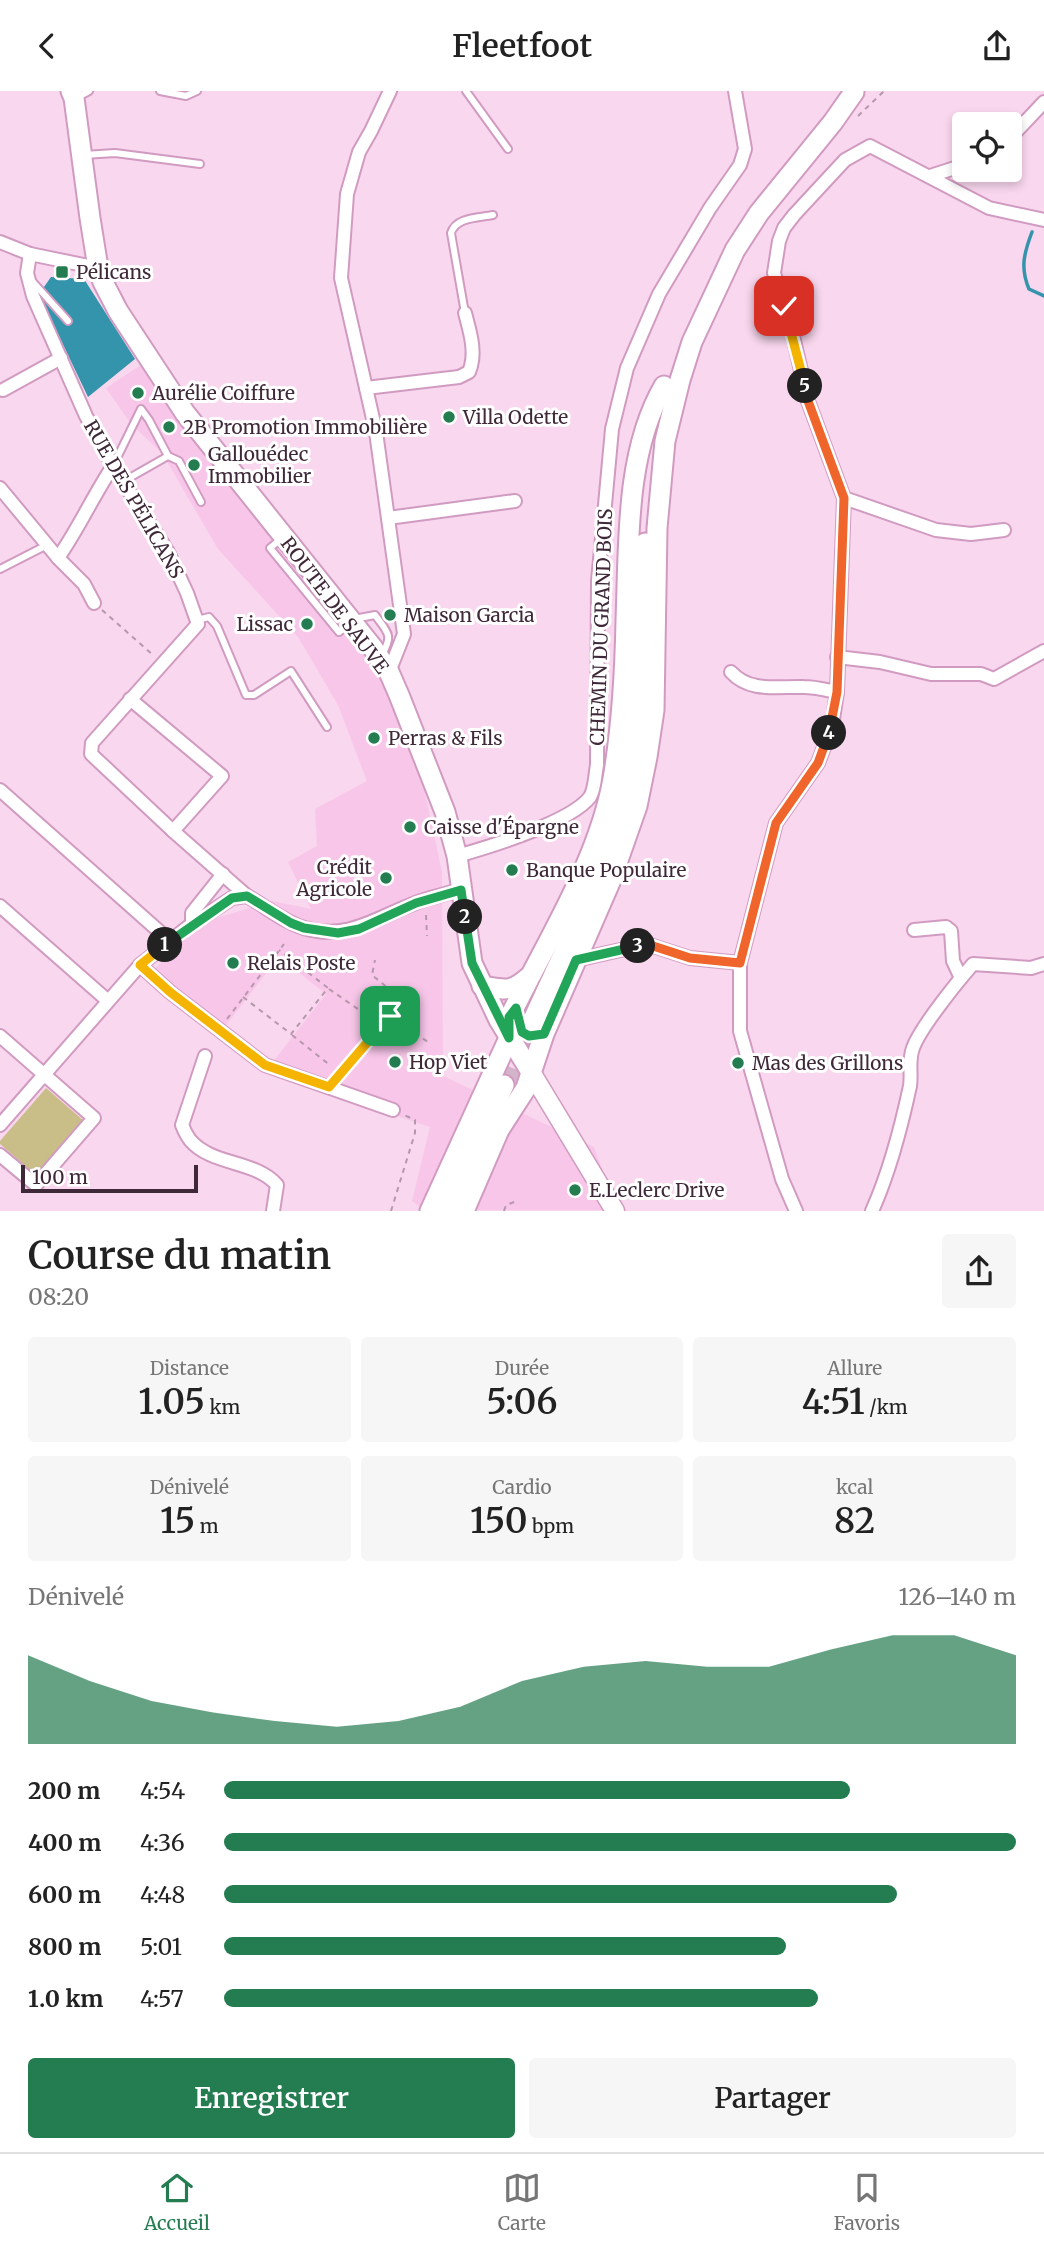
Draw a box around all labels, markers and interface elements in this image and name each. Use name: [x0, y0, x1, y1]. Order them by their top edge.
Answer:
text: Fleetfoot: [452, 26, 592, 66]
icon: back: [28, 27, 66, 65]
icon: share: [978, 27, 1016, 65]
map controls: [952, 112, 1022, 182]
button: locate: [952, 112, 1022, 182]
place label: Pélicans: [76, 260, 151, 284]
marker: Pélicans: [54, 264, 70, 280]
pin: [754, 276, 814, 336]
icon: check: [765, 287, 803, 325]
pin: 5: [788, 369, 822, 403]
text: 5: [799, 373, 810, 397]
place label: Aurélie Coiffure: [151, 381, 295, 405]
marker: Aurélie Coiffure: [130, 385, 146, 401]
place label: Villa Odette: [462, 405, 568, 429]
marker: Villa Odette: [441, 409, 457, 425]
place label: 2B Promotion Immobilière: [183, 415, 427, 439]
street label: RUE DES PÉLICANS: [79, 416, 189, 582]
marker: 2B Promotion Immobilière: [161, 419, 177, 435]
place label: Gallouédec Immobilier: [208, 442, 312, 488]
marker: Gallouédec Immobilier: [186, 457, 202, 473]
street label: CHEMIN DU GRAND BOIS: [585, 508, 617, 746]
street label: ROUTE DE SAUVE: [276, 532, 394, 678]
place label: Maison Garcia: [404, 603, 535, 627]
marker: Maison Garcia: [382, 607, 398, 623]
place label: Lissac: [236, 612, 293, 636]
marker: Lissac: [299, 616, 315, 632]
pin: 4: [812, 715, 846, 751]
text: 4: [822, 720, 835, 744]
place label: Perras & Fils: [388, 726, 503, 750]
marker: Perras & Fils: [366, 730, 382, 746]
place label: Caisse d'Épargne: [424, 815, 579, 839]
marker: Caisse d'Épargne: [402, 819, 418, 835]
place label: Crédit Agricole: [295, 855, 373, 901]
place label: Banque Populaire: [526, 858, 686, 882]
marker: Banque Populaire: [504, 862, 520, 878]
marker: Crédit Agricole: [378, 870, 394, 886]
pin: 2: [448, 899, 482, 935]
text: 2: [459, 904, 470, 928]
pin: 1: [148, 927, 182, 963]
pin: 3: [620, 929, 656, 963]
text: 1: [160, 932, 169, 956]
text: 3: [632, 933, 643, 957]
place label: Relais Poste: [247, 951, 355, 975]
marker: Relais Poste: [225, 955, 241, 971]
pin: [360, 986, 420, 1046]
icon: arrive: [371, 997, 409, 1035]
place label: Hop Viet: [409, 1050, 488, 1074]
place label: Mas des Grillons: [752, 1051, 903, 1075]
marker: Hop Viet: [387, 1054, 403, 1070]
marker: Mas des Grillons: [730, 1055, 746, 1071]
scale bar: [21, 1161, 198, 1193]
text: 100 m: [32, 1165, 88, 1189]
place label: E.Leclerc Drive: [589, 1178, 724, 1202]
marker: E.Leclerc Drive: [567, 1182, 583, 1198]
text: Course du matin: [28, 1232, 331, 1279]
button: share: [942, 1234, 1016, 1308]
text: 08:20: [28, 1282, 89, 1311]
text: Distance: [150, 1356, 229, 1380]
text: Durée: [495, 1356, 549, 1380]
text: Allure: [827, 1356, 882, 1380]
text: 1.05: [138, 1380, 205, 1424]
text: 5:06: [486, 1380, 558, 1424]
text: 4:51: [802, 1380, 865, 1424]
text: km: [205, 1395, 240, 1419]
text: /km: [865, 1395, 908, 1419]
text: Dénivelé: [150, 1475, 229, 1499]
text: Cardio: [492, 1475, 552, 1499]
text: kcal: [836, 1475, 873, 1499]
text: 15: [160, 1499, 195, 1543]
text: 150: [470, 1499, 528, 1543]
text: 82: [834, 1499, 875, 1543]
text: m: [195, 1514, 219, 1538]
text: bpm: [528, 1514, 574, 1538]
text: Dénivelé: [28, 1582, 124, 1611]
text: 126–140 m: [898, 1582, 1016, 1611]
text: 200 m: [28, 1776, 100, 1805]
text: 4:54: [140, 1776, 185, 1805]
text: 400 m: [28, 1828, 102, 1857]
text: 4:36: [140, 1828, 185, 1857]
text: 600 m: [28, 1880, 101, 1909]
text: 4:48: [140, 1880, 185, 1909]
text: 800 m: [28, 1932, 101, 1961]
text: 5:01: [140, 1932, 182, 1961]
text: 1.0 km: [28, 1984, 103, 2013]
text: 4:57: [140, 1984, 184, 2013]
button: Enregistrer: [28, 2058, 515, 2138]
button: Partager: [529, 2058, 1016, 2138]
tab: Accueil: [144, 2169, 210, 2235]
tab: Carte: [498, 2169, 546, 2235]
tab: Favoris: [834, 2169, 900, 2235]

